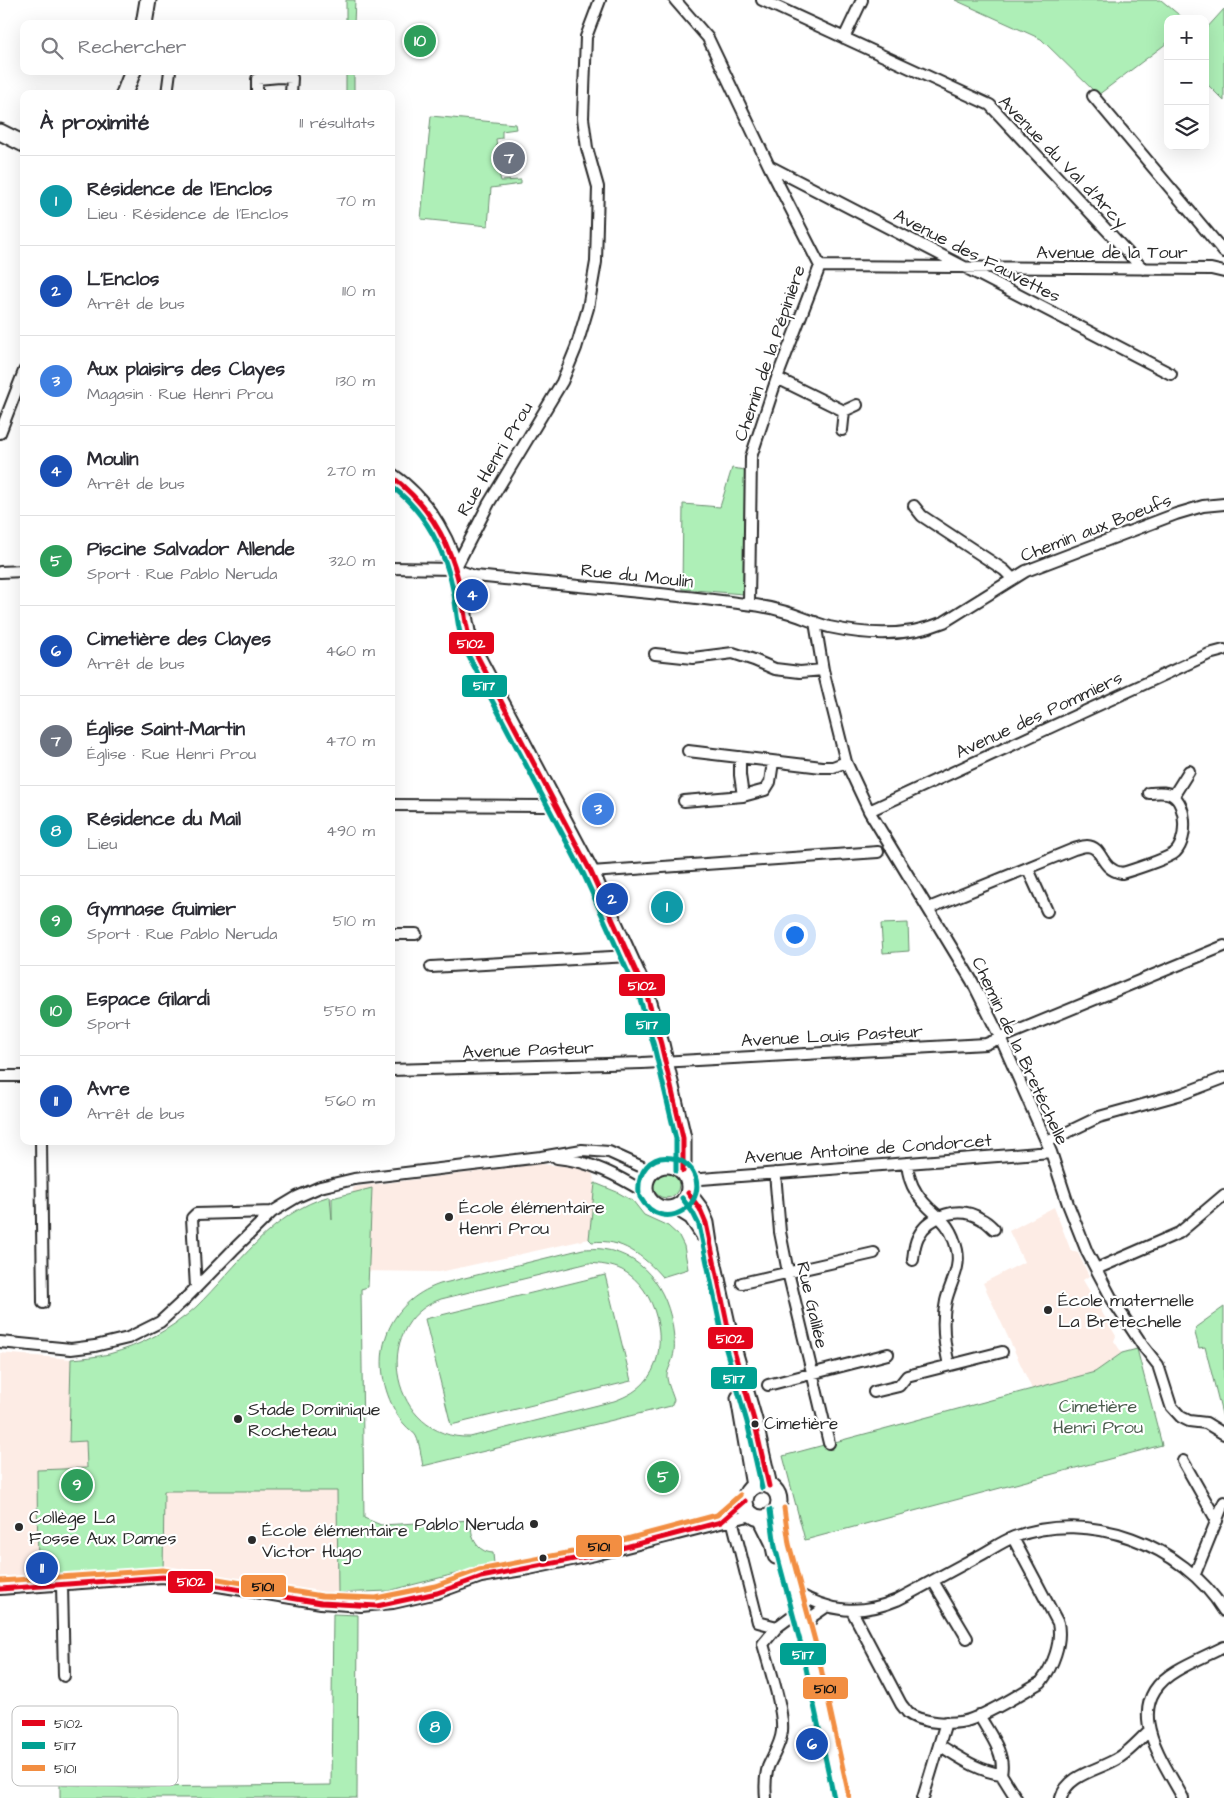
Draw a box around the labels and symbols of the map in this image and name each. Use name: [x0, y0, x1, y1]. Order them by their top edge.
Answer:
pin: 10: [404, 22, 436, 60]
street label: Avenue du Val d'Arcy: [992, 90, 1133, 235]
pin: 7: [493, 139, 525, 177]
street label: Avenue des Fauvettes: [889, 203, 1065, 309]
street label: Avenue de la Tour: [1036, 240, 1188, 265]
street label: Chemin de la Pépinière: [728, 261, 812, 444]
street label: Rue Henri Prou: [451, 397, 539, 521]
street label: Chemin aux Boeufs: [1017, 488, 1175, 568]
street label: Rue du Moulin: [579, 558, 695, 594]
pin: 4: [456, 576, 488, 614]
line badge: 5102: [448, 631, 495, 655]
text: 5102: [457, 634, 486, 654]
street label: Avenue des Pommiers: [951, 665, 1127, 765]
line badge: 5117: [461, 674, 508, 698]
text: 5117: [473, 676, 495, 696]
pin: 3: [582, 790, 614, 828]
pin: 2: [596, 880, 628, 918]
pin: 1: [651, 888, 683, 926]
your location: [782, 922, 808, 948]
street label: Chemin de la Bretéchelle: [965, 953, 1075, 1149]
line badge: 5102: [618, 973, 666, 997]
text: 5102: [628, 976, 657, 996]
line badge: 5117: [624, 1012, 671, 1036]
text: 5117: [636, 1015, 658, 1035]
street label: Avenue Louis Pasteur: [740, 1019, 924, 1053]
street label: Avenue Pasteur: [462, 1035, 594, 1065]
street label: Avenue Antoine de Condorcet: [743, 1128, 993, 1170]
place label: École élémentaire Henri Prou: [459, 1195, 605, 1241]
marker: École élémentaire Henri Prou: [443, 1211, 455, 1223]
street label: Rue Galilée: [790, 1259, 834, 1351]
place label: École maternelle La Bretechelle: [1058, 1288, 1194, 1334]
marker: École maternelle La Bretechelle: [1042, 1304, 1054, 1316]
line badge: 5102: [707, 1326, 754, 1350]
text: 5102: [716, 1329, 745, 1349]
line badge: 5117: [710, 1366, 758, 1390]
text: 5117: [723, 1369, 745, 1389]
park label: Cimetière Henri Prou: [1053, 1394, 1143, 1440]
place label: Stade Dominique Rocheteau: [248, 1397, 381, 1443]
place label: Cimetière: [764, 1412, 838, 1436]
marker: Stade Dominique Rocheteau: [232, 1413, 244, 1425]
marker: Cimetière: [750, 1419, 760, 1429]
pin: 5: [647, 1458, 679, 1496]
pin: 9: [61, 1466, 93, 1504]
place label: Collège La Fosse Aux Dames: [29, 1505, 177, 1551]
place label: Pablo Neruda: [415, 1512, 524, 1537]
place label: École élémentaire Victor Hugo: [262, 1518, 408, 1565]
marker: Pablo Neruda: [528, 1518, 540, 1530]
marker: Collège La Fosse Aux Dames: [13, 1521, 25, 1533]
marker: École élémentaire Victor Hugo: [246, 1534, 258, 1546]
line badge: 5101: [575, 1534, 623, 1558]
text: 5101: [588, 1537, 610, 1557]
pin: 11: [26, 1549, 58, 1587]
unlabelled marker: [538, 1553, 548, 1563]
line badge: 5102: [167, 1570, 214, 1594]
text: 5102: [177, 1572, 206, 1592]
line badge: 5101: [240, 1574, 287, 1598]
text: 5101: [252, 1577, 274, 1597]
line badge: 5117: [779, 1642, 827, 1666]
text: 5117: [792, 1645, 814, 1665]
line badge: 5101: [802, 1676, 849, 1700]
text: 5101: [814, 1679, 836, 1699]
legend: [12, 1706, 178, 1786]
pin: 8: [419, 1708, 451, 1746]
text: 5102: [54, 1714, 83, 1734]
pin: 6: [796, 1725, 828, 1763]
text: 5117: [54, 1736, 76, 1756]
text: 5101: [54, 1759, 77, 1779]

